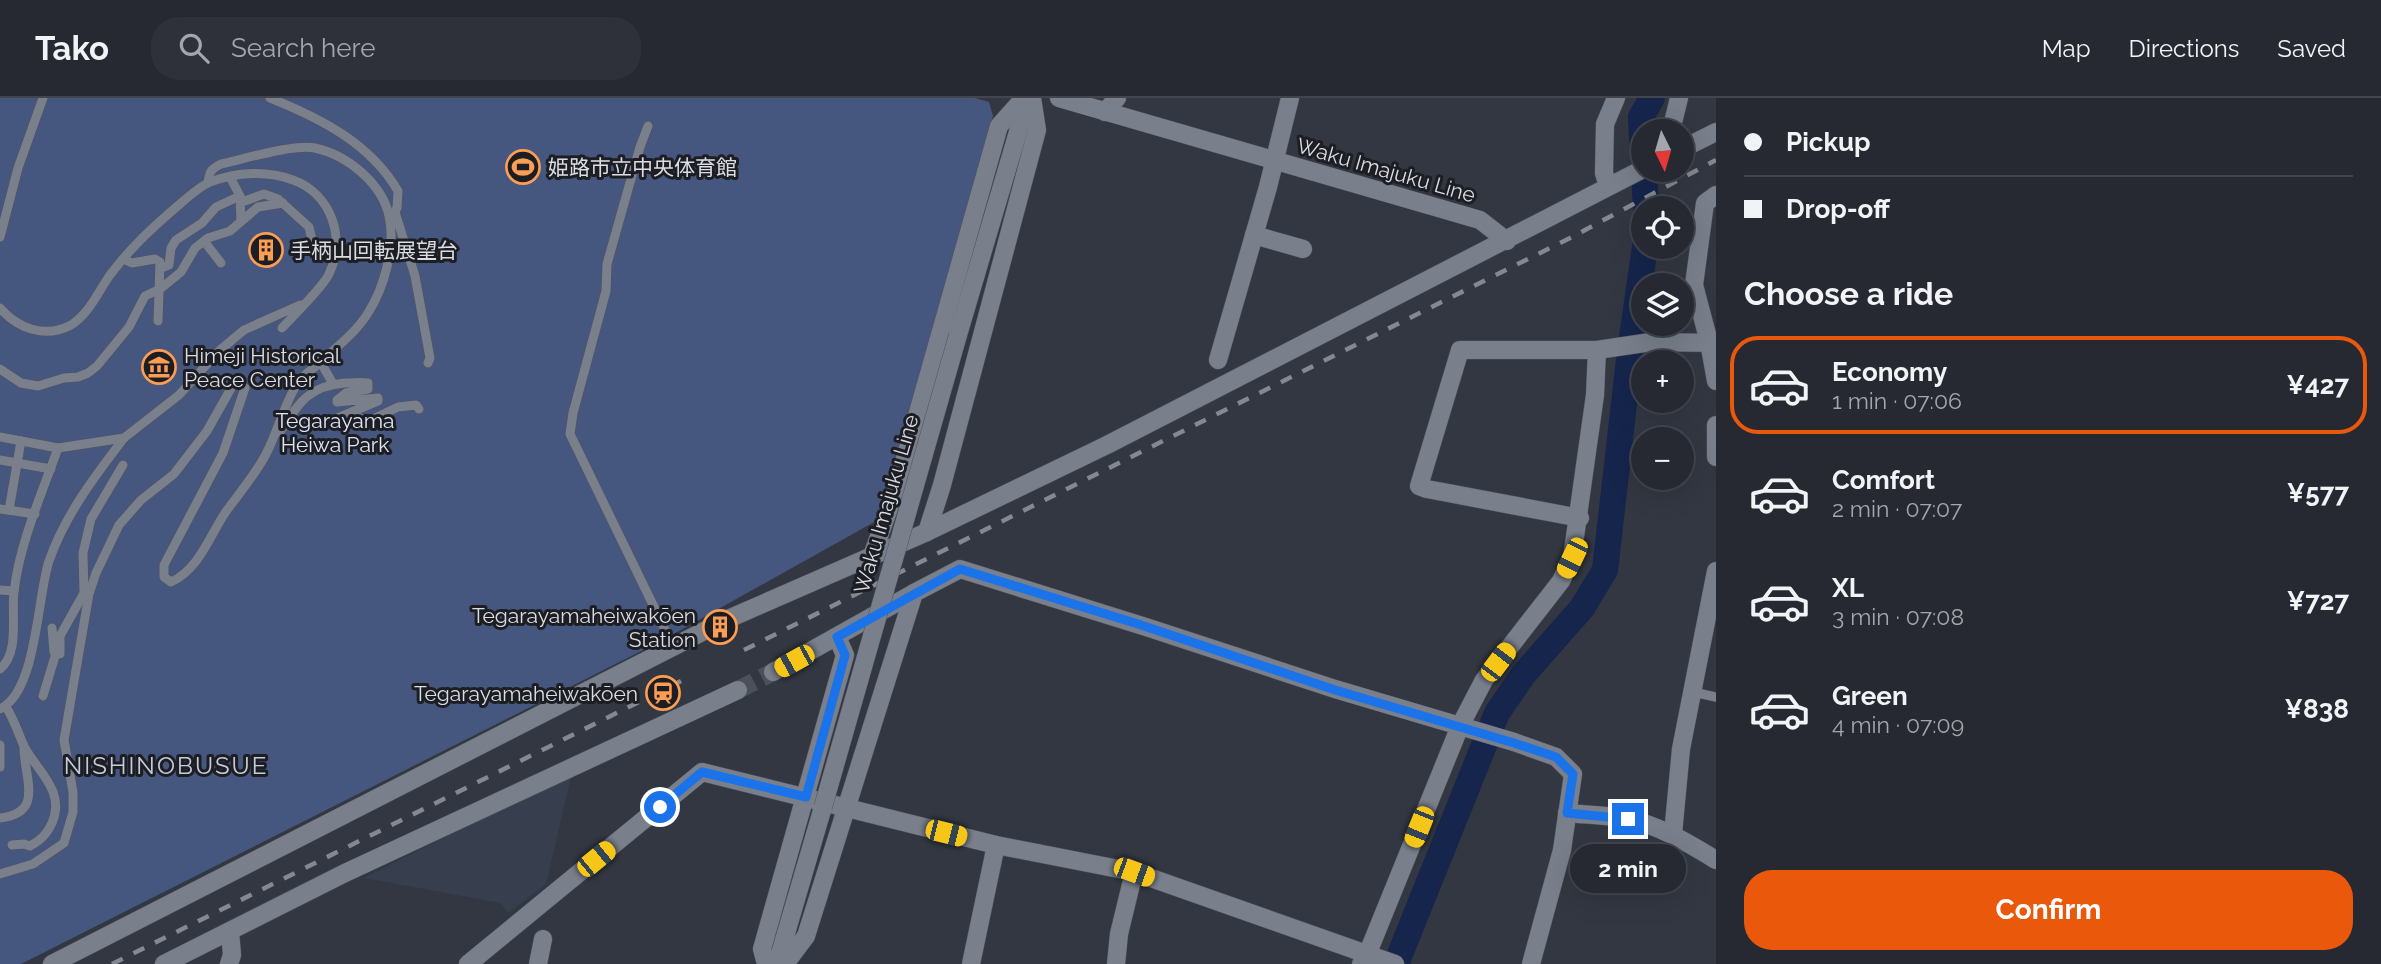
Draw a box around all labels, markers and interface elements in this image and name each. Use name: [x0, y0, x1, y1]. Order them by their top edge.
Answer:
search box: [151, 17, 641, 80]
text: Tako: [35, 29, 109, 68]
icon: search: [175, 29, 213, 67]
text: Search here: [231, 33, 375, 63]
text: Map: [2042, 34, 2091, 63]
text: Directions: [2129, 34, 2239, 63]
text: Saved: [2277, 34, 2346, 63]
north arrow: [1631, 119, 1694, 182]
map controls: [1631, 119, 1694, 490]
text: Pickup: [1786, 127, 1871, 157]
street label: Waku Imajuku Line: [1294, 133, 1478, 207]
sports icon: 姫路市立中央体育館: [504, 148, 542, 186]
place label: 姫路市立中央体育館: [548, 155, 737, 180]
text: Drop-off: [1786, 194, 1890, 224]
button: locate: [1631, 196, 1694, 259]
building icon: 手柄山回転展望台: [247, 231, 285, 269]
place label: 手柄山回転展望台: [290, 238, 458, 263]
button: layers: [1631, 273, 1694, 336]
text: Choose a ride: [1744, 275, 1953, 312]
place label: Himeji Historical Peace Center: [184, 343, 341, 392]
museum icon: Himeji Historical Peace Center: [140, 348, 178, 386]
button: +: [1631, 350, 1694, 413]
icon: car: [1748, 354, 1811, 417]
text: Economy: [1832, 357, 1947, 387]
text: ¥427: [2286, 370, 2349, 400]
text: 1 min · 07:06: [1832, 387, 1962, 414]
park label: Tegarayama Heiwa Park: [276, 408, 394, 457]
street label: Waku Imajuku Line: [849, 412, 923, 596]
button: −: [1631, 427, 1694, 490]
icon: car: [1748, 462, 1811, 525]
text: Comfort: [1832, 465, 1935, 495]
text: ¥577: [2287, 478, 2349, 508]
text: 2 min · 07:07: [1832, 495, 1962, 522]
car: [1554, 535, 1591, 581]
icon: car: [1748, 570, 1811, 633]
text: XL: [1832, 573, 1864, 603]
text: ¥727: [2287, 586, 2349, 616]
place label: Tegarayamaheiwakōen Station: [472, 603, 696, 652]
text: 3 min · 07:08: [1832, 603, 1964, 630]
building icon: Tegarayamaheiwakōen Station: [701, 608, 739, 646]
car: [1477, 639, 1520, 685]
car: [771, 642, 818, 680]
station icon: Tegarayamaheiwakōen: [644, 674, 682, 712]
icon: car: [1748, 678, 1811, 741]
place label: Tegarayamaheiwakōen: [414, 681, 638, 706]
text: Green: [1832, 681, 1908, 711]
text: ¥838: [2285, 694, 2349, 724]
text: 4 min · 07:09: [1832, 711, 1964, 738]
district label: NISHINOBUSUE: [64, 751, 268, 780]
route start: [644, 791, 676, 823]
route end: [1612, 803, 1644, 835]
car: [1402, 804, 1437, 850]
car: [924, 818, 969, 848]
car: [574, 838, 619, 880]
callout: 2 min: [1570, 844, 1686, 892]
car: [1111, 855, 1158, 889]
text: 2 min: [1598, 855, 1658, 882]
button: Confirm: [1744, 870, 2353, 950]

